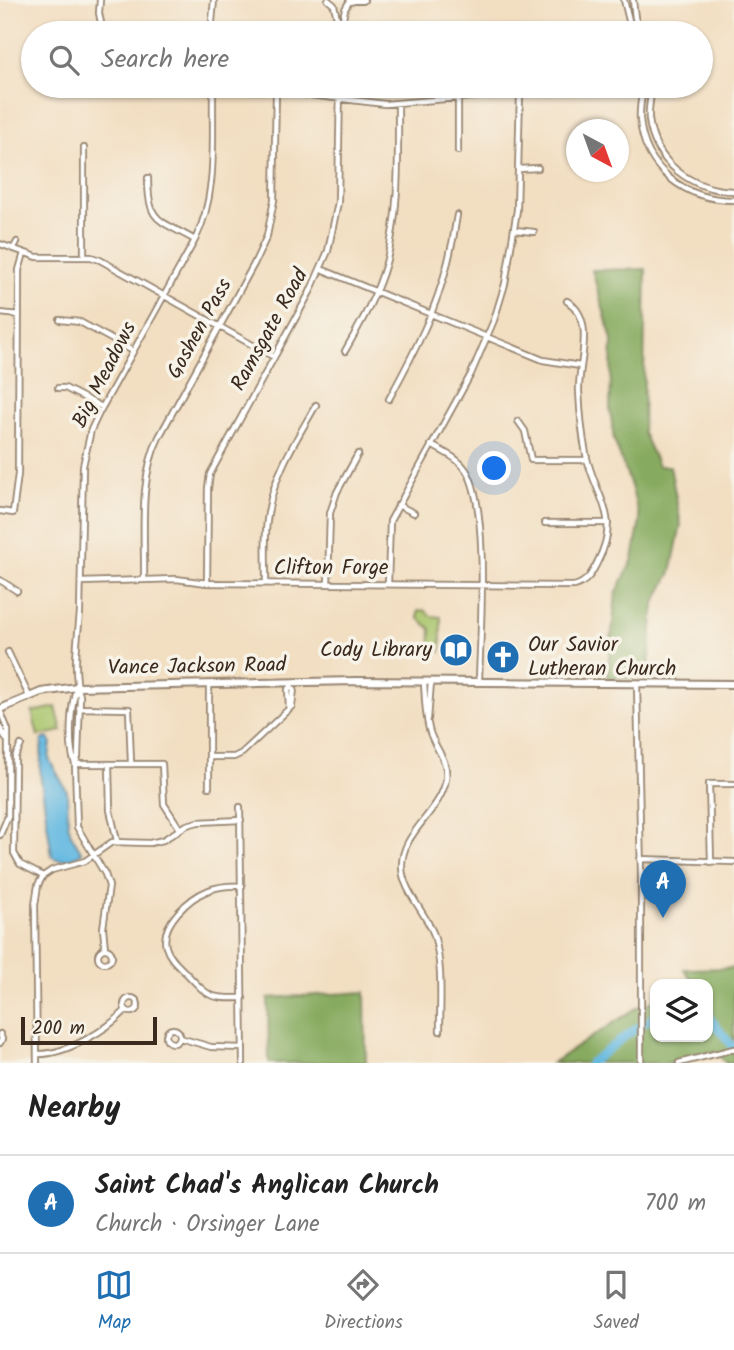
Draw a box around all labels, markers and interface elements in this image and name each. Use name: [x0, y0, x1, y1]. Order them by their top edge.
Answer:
search box: [21, 21, 713, 98]
text: Search here: [101, 39, 229, 81]
icon: search: [45, 41, 83, 79]
north arrow: [566, 119, 629, 182]
street label: Ramsgate Road: [223, 262, 318, 397]
street label: Goshen Pass: [159, 273, 241, 385]
street label: Big Meadows: [64, 316, 146, 434]
your location: [477, 451, 511, 485]
street label: Clifton Forge: [274, 552, 389, 585]
place label: Our Savior Lutheran Church: [528, 629, 676, 686]
library icon: Cody Library: [437, 631, 475, 669]
place label: Cody Library: [320, 634, 432, 667]
church icon: Our Savior Lutheran Church: [484, 638, 522, 676]
street label: Vance Jackson Road: [107, 649, 287, 685]
pin: A: [640, 860, 686, 918]
map controls: [650, 979, 713, 1042]
button: layers: [650, 979, 713, 1042]
scale bar: [21, 1014, 158, 1046]
text: 200 m: [32, 1014, 85, 1044]
text: Nearby: [28, 1085, 120, 1133]
text: Saint Chad's Anglican Church: [95, 1165, 439, 1207]
text: A: [44, 1186, 58, 1222]
text: 700 m: [645, 1186, 706, 1222]
text: Church · Orsinger Lane: [95, 1207, 320, 1243]
tab: Map: [95, 1266, 133, 1338]
tab: Directions: [324, 1266, 403, 1338]
tab: Saved: [594, 1266, 639, 1338]

